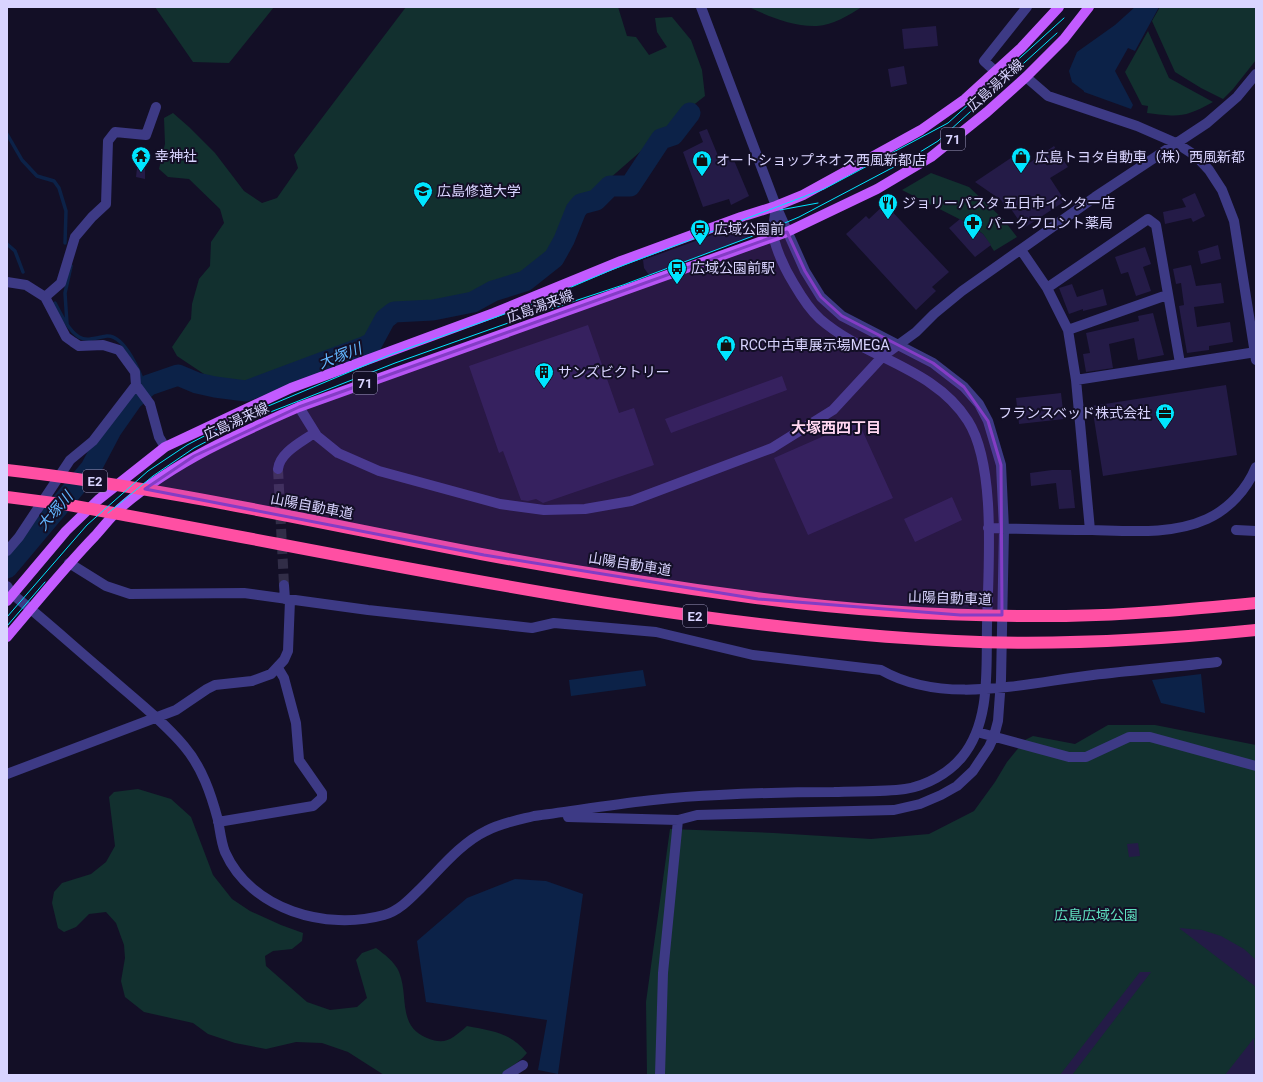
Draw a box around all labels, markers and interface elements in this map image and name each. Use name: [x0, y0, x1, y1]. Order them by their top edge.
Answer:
street label: 広島湯来線: [964, 56, 1026, 114]
road number: 71: [941, 128, 965, 150]
temple icon: 幸神社: [130, 145, 152, 173]
shop icon: 広島トヨタ自動車（株）西風新都: [1010, 146, 1032, 174]
place label: 幸神社: [155, 148, 197, 164]
shop icon: オートショップネオス西風新都店: [691, 149, 713, 177]
place label: 広島トヨタ自動車（株）西風新都: [1035, 149, 1245, 165]
place label: オートショップネオス西風新都店: [716, 152, 926, 168]
school or university icon: 広島修道大学: [412, 180, 434, 208]
place label: 広島修道大学: [437, 183, 521, 199]
restaurant icon: ジョリーパスタ 五日市インター店: [877, 192, 899, 220]
place label: ジョリーパスタ 五日市インター店: [902, 195, 1115, 211]
pharmacy icon: パークフロント薬局: [962, 212, 984, 240]
place label: パークフロント薬局: [987, 215, 1113, 231]
station icon: 広域公園前: [689, 218, 711, 246]
place label: 広域公園前: [714, 221, 784, 237]
bus stop icon: 広域公園前駅: [666, 257, 688, 285]
place label: 広域公園前駅: [691, 260, 775, 276]
street label: 広島湯来線: [504, 287, 576, 325]
shop icon: RCC中古車展示場MEGA: [715, 334, 737, 362]
place label: RCC中古車展示場MEGA: [740, 337, 890, 353]
water label: 大塚川: [316, 339, 366, 372]
building icon: サンズビクトリー: [533, 361, 555, 389]
place label: サンズビクトリー: [558, 364, 670, 380]
road number: 71: [353, 372, 377, 394]
street label: 広島湯来線: [201, 399, 271, 443]
office icon: フランスベッド株式会社: [1154, 402, 1176, 430]
place label: フランスベッド株式会社: [998, 405, 1151, 421]
district label: 大塚西四丁目: [791, 419, 881, 437]
road number: E2: [83, 470, 107, 492]
water label: 大塚川: [34, 486, 78, 534]
street label: 山陽自動車道: [269, 490, 355, 522]
street label: 山陽自動車道: [587, 550, 673, 578]
street label: 山陽自動車道: [908, 589, 992, 607]
road number: E2: [683, 605, 707, 627]
park label: 広島広域公園: [1054, 907, 1138, 923]

